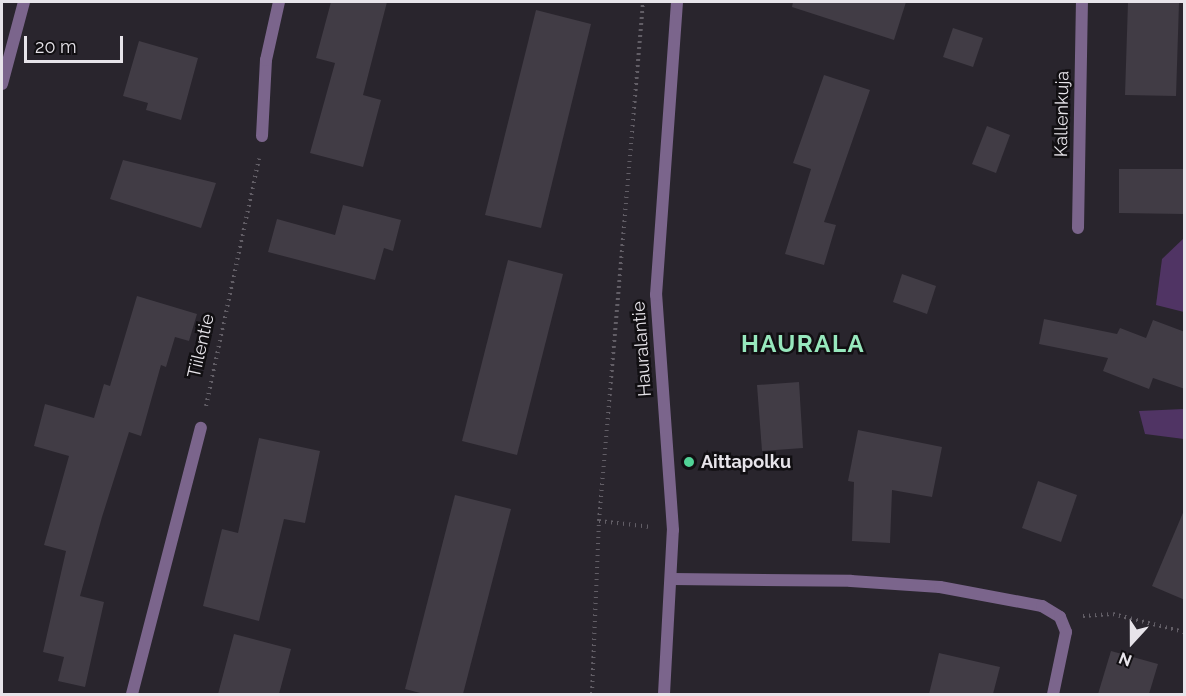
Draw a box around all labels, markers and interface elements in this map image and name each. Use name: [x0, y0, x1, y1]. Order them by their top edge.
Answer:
scale bar: [27, 24, 126, 62]
text: 20 m: [35, 36, 77, 57]
street label: Kallenkuja: [1050, 71, 1074, 157]
street label: Hauralantie: [628, 301, 656, 397]
street label: Tiilentie: [183, 312, 219, 380]
district label: HAURALA: [741, 330, 865, 358]
place label: Aittapolku: [701, 451, 791, 473]
marker: Aittapolku: [682, 455, 696, 469]
north arrow: [1102, 612, 1162, 672]
text: N: [1116, 648, 1134, 670]

